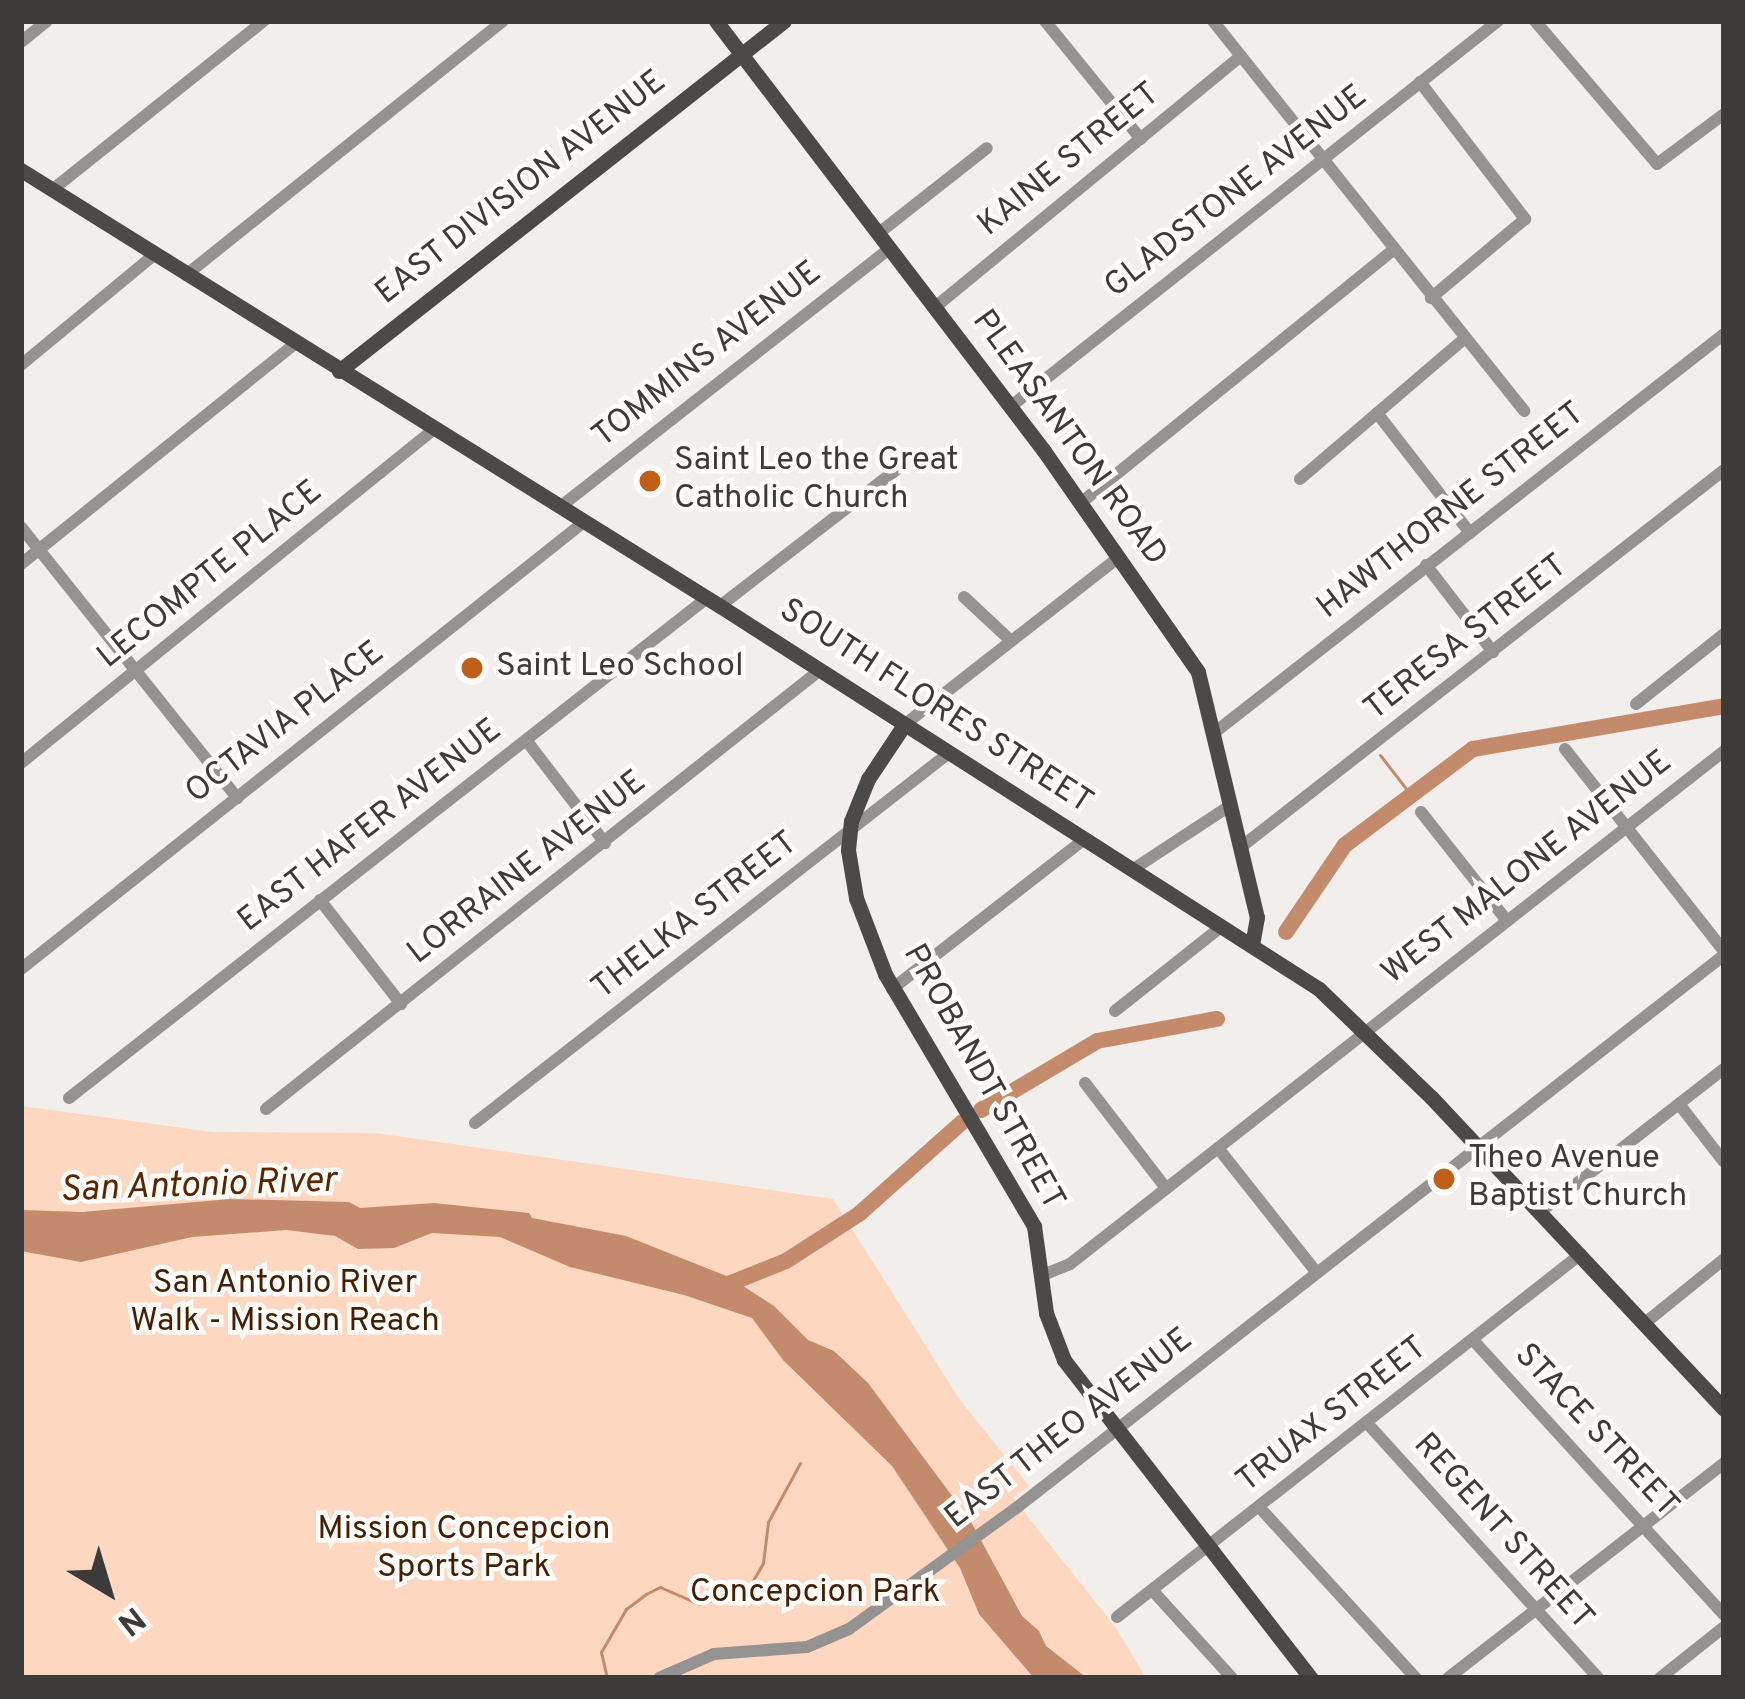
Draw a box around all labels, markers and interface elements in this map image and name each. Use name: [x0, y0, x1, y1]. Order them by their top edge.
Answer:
street label: EAST DIVISION AVENUE: [368, 63, 676, 315]
street label: KAINE STREET: [971, 76, 1169, 246]
street label: GLADSTONE AVENUE: [1097, 78, 1377, 308]
street label: TOMMINS AVENUE: [585, 254, 831, 458]
street label: PLEASANTON ROAD: [962, 303, 1174, 575]
street label: HAWTHORNE STREET: [1310, 395, 1594, 629]
place label: Saint Leo the Great Catholic Church: [674, 442, 959, 520]
marker: Saint Leo the Great Catholic Church: [637, 468, 663, 494]
street label: LECOMPTE PLACE: [91, 473, 331, 679]
street label: TERESA STREET: [1357, 547, 1577, 731]
street label: SOUTH FLORES STREET: [771, 592, 1099, 824]
street label: OCTAVIA PLACE: [179, 634, 393, 814]
place label: Saint Leo School: [496, 648, 744, 688]
marker: Saint Leo School: [459, 655, 485, 681]
street label: EAST HAFER AVENUE: [231, 711, 511, 943]
street label: WEST MALONE AVENUE: [1374, 743, 1682, 995]
street label: LORRAINE AVENUE: [400, 763, 656, 975]
street label: THELKA STREET: [585, 824, 807, 1010]
street label: PROBANDT STREET: [892, 938, 1072, 1218]
place label: Theo Avenue Baptist Church: [1468, 1140, 1687, 1218]
water label: San Antonio River: [58, 1161, 338, 1213]
marker: Theo Avenue Baptist Church: [1431, 1166, 1457, 1192]
park label: San Antonio River Walk - Mission Reach: [130, 1265, 440, 1343]
street label: EAST THEO AVENUE: [937, 1320, 1203, 1540]
street label: TRUAX STREET: [1230, 1329, 1436, 1503]
street label: STACE STREET: [1505, 1337, 1685, 1527]
street label: REGENT STREET: [1403, 1426, 1601, 1640]
park label: Mission Concepcion Sports Park: [317, 1511, 611, 1589]
north arrow: [48, 1531, 168, 1651]
park label: Concepcion Park: [690, 1574, 940, 1614]
text: N: [108, 1596, 152, 1643]

